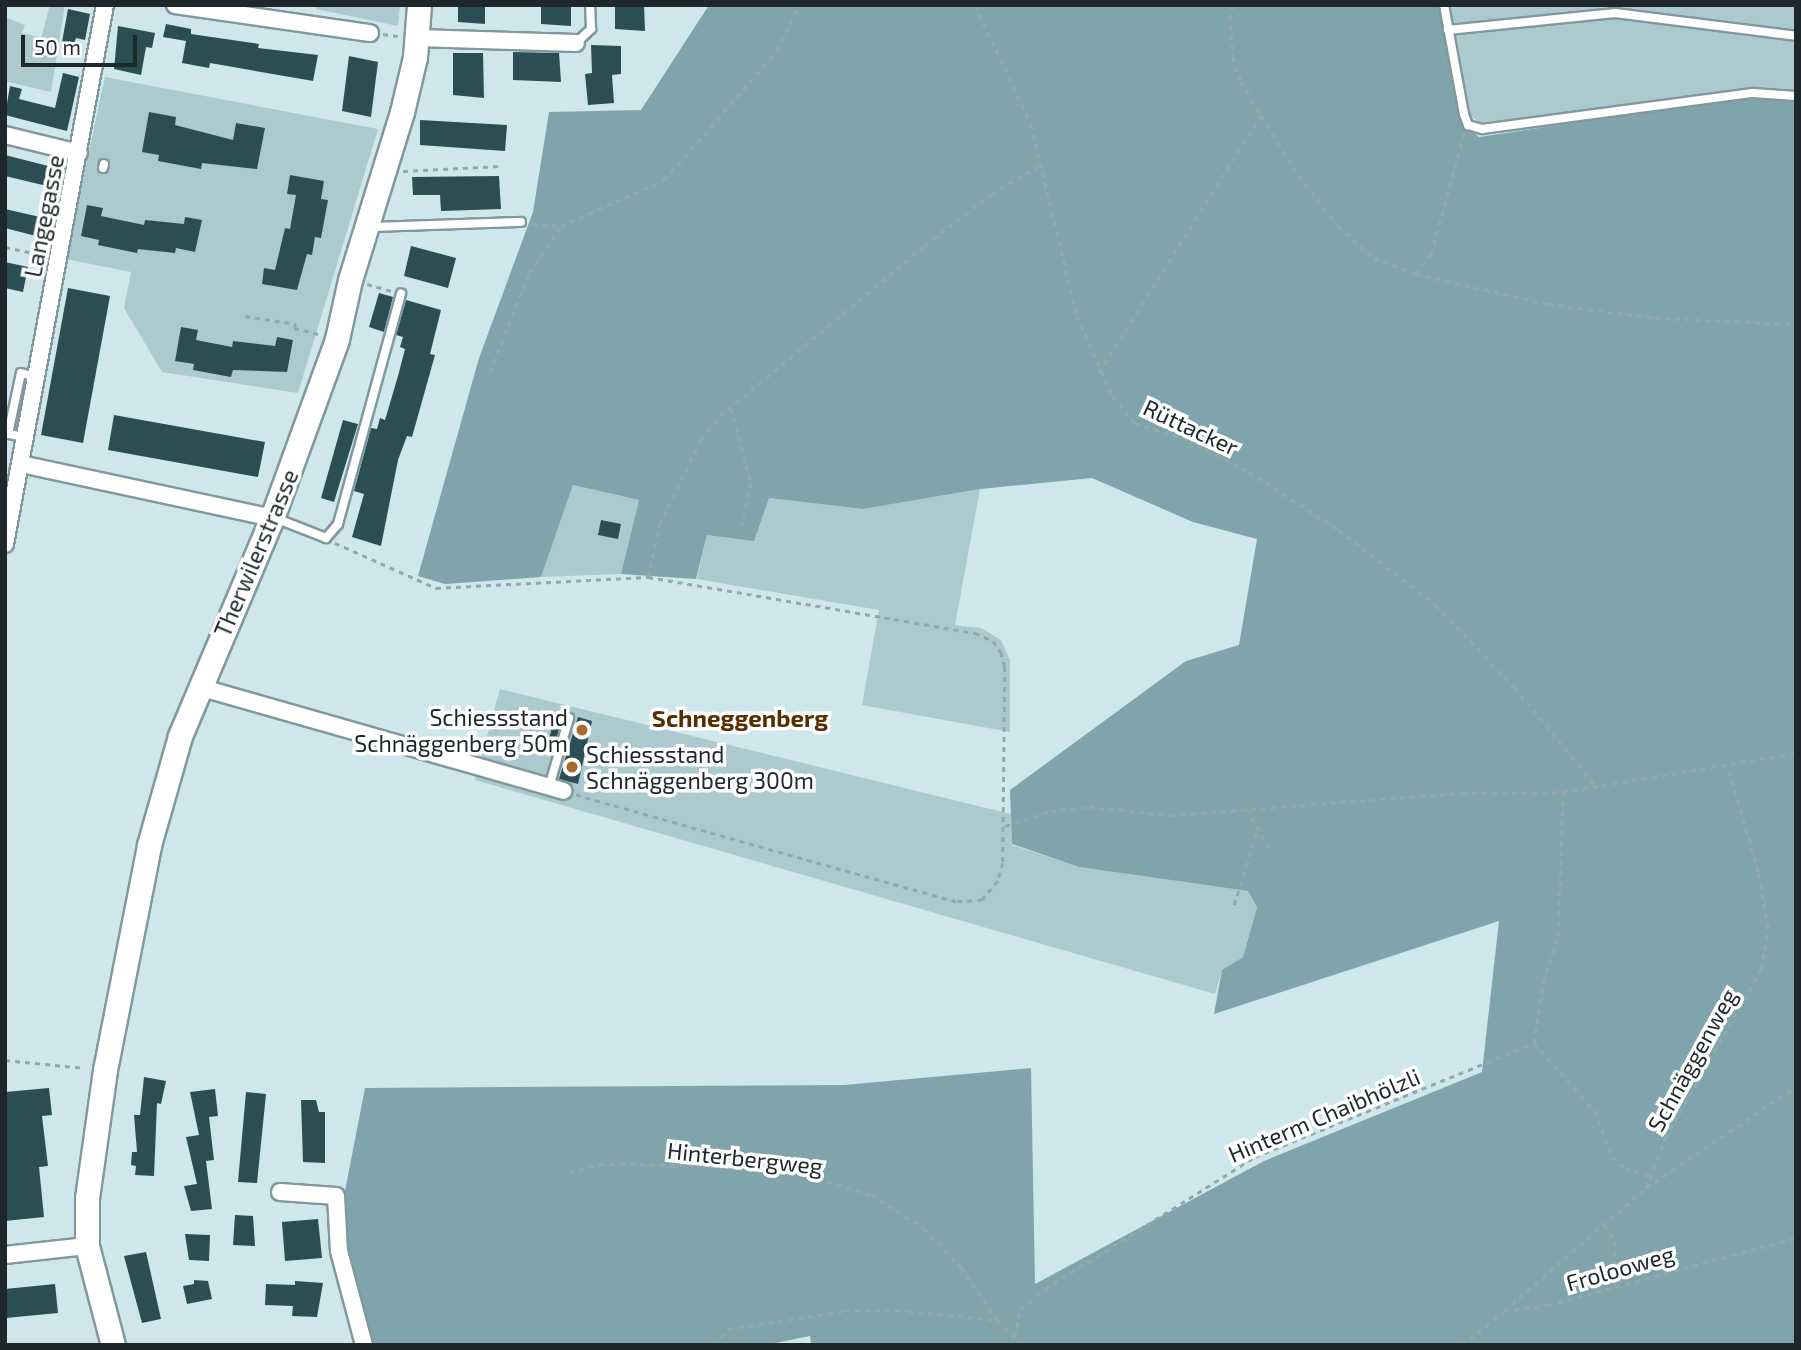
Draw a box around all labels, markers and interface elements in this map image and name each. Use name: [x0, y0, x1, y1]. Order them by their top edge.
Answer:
scale bar: [24, 21, 140, 65]
text: 50 m: [34, 34, 81, 59]
street label: Langegasse: [19, 153, 69, 279]
street label: Rüttacker: [1139, 393, 1243, 461]
street label: Therwilerstrasse: [208, 465, 304, 641]
place label: Schiessstand Schnäggenberg 50m: [354, 703, 568, 757]
district label: Schneggenberg: [652, 704, 828, 732]
marker: Schiessstand Schnäggenberg 50m: [574, 722, 590, 738]
place label: Schiessstand Schnäggenberg 300m: [586, 740, 814, 794]
marker: Schiessstand Schnäggenberg 300m: [564, 759, 580, 775]
street label: Schnäggenweg: [1641, 984, 1743, 1136]
street label: Hinterm Chaibhölzli: [1224, 1062, 1424, 1168]
street label: Hinterbergweg: [666, 1136, 824, 1180]
street label: Frolooweg: [1563, 1239, 1677, 1297]

